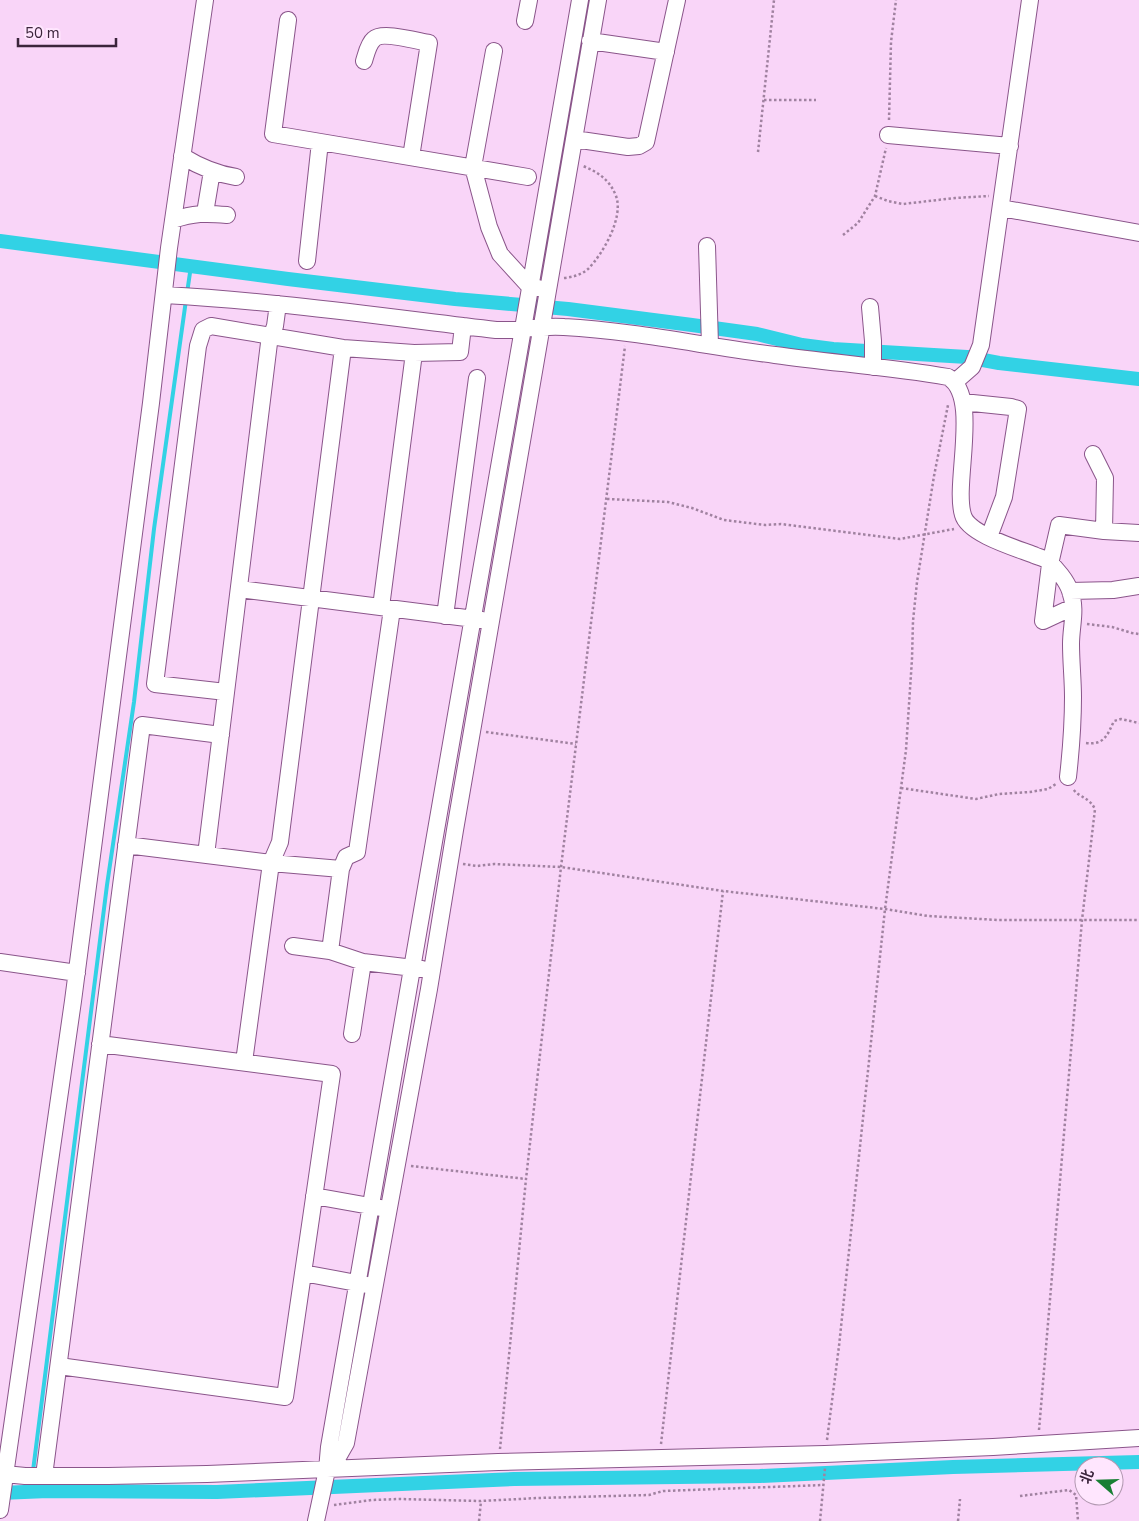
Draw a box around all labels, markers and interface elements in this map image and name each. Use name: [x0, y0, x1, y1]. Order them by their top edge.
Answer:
scale bar: [18, 15, 115, 47]
text: 50 m: [25, 23, 60, 43]
north arrow: [1074, 1456, 1124, 1506]
text: 北: [1076, 1467, 1099, 1487]

